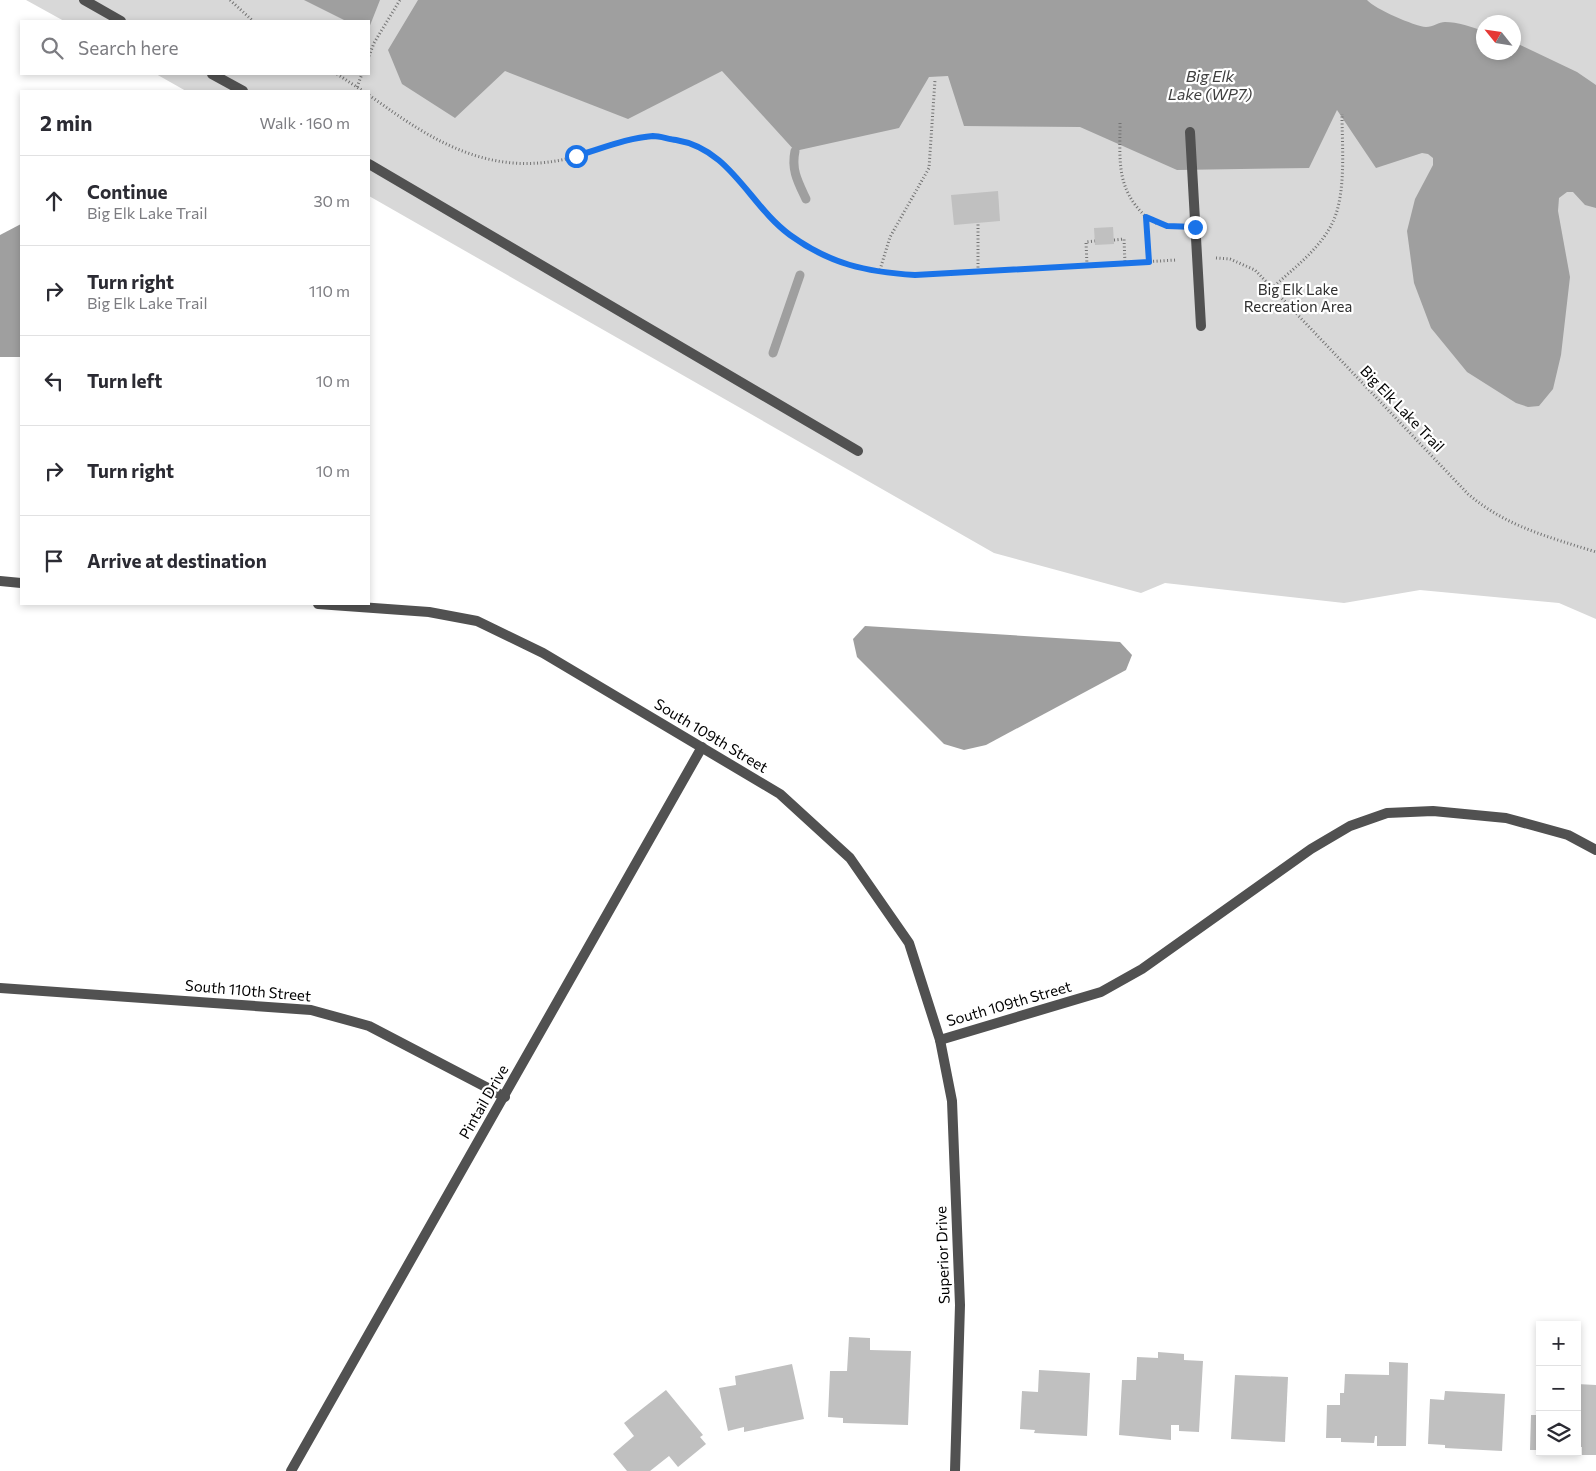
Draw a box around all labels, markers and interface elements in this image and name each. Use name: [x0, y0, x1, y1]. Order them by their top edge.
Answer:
north arrow: [1476, 15, 1521, 60]
search box: [20, 20, 370, 75]
icon: search: [38, 34, 66, 62]
text: Search here: [78, 36, 178, 59]
water label: Big Elk Lake (WP7): [1168, 66, 1252, 103]
text: 2 min: [40, 110, 92, 135]
text: Walk · 160 m: [260, 113, 350, 132]
route start: [565, 145, 588, 168]
text: Continue: [87, 180, 167, 203]
icon: ahead: [40, 187, 68, 215]
text: 30 m: [313, 191, 350, 210]
text: Big Elk Lake Trail: [87, 203, 208, 222]
route end: [1184, 216, 1207, 239]
text: Turn right: [87, 270, 174, 293]
icon: right: [40, 277, 68, 305]
park label: Big Elk Lake Recreation Area: [1244, 280, 1352, 315]
text: 110 m: [309, 281, 350, 300]
text: Big Elk Lake Trail: [87, 293, 208, 312]
street label: Big Elk Lake Trail: [1357, 361, 1448, 455]
icon: left: [40, 367, 68, 395]
text: Turn left: [87, 369, 162, 392]
text: 10 m: [316, 371, 350, 390]
icon: right: [40, 457, 68, 485]
text: Turn right: [87, 459, 174, 482]
text: 10 m: [316, 461, 350, 480]
icon: arrive: [40, 547, 68, 575]
text: Arrive at destination: [87, 549, 267, 572]
street label: South 109th Street: [652, 694, 771, 776]
street label: South 110th Street: [184, 976, 312, 1004]
street label: South 109th Street: [944, 977, 1073, 1029]
street label: Pintail Drive: [455, 1061, 512, 1142]
street label: Superior Drive: [931, 1206, 953, 1304]
map controls: [1536, 1321, 1581, 1456]
button: +: [1536, 1321, 1581, 1366]
button: −: [1536, 1366, 1581, 1411]
button: layers: [1536, 1411, 1581, 1456]

